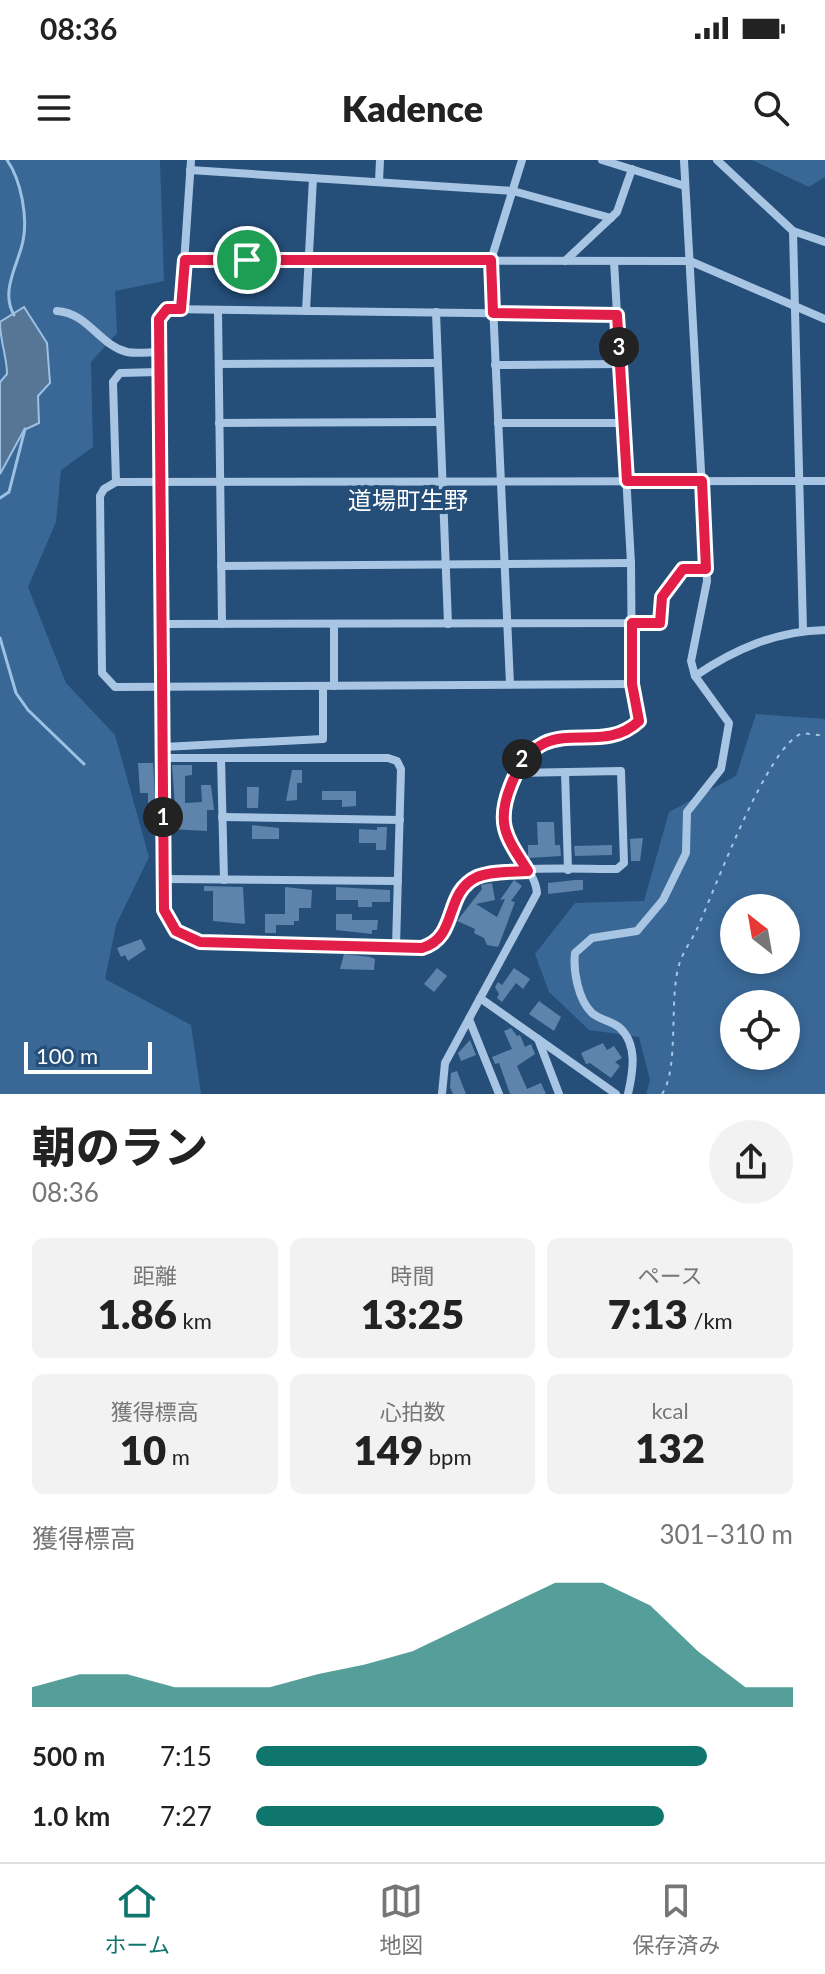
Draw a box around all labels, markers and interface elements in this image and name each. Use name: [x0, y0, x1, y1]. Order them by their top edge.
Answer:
text: 08:36: [40, 10, 117, 46]
icon: menu: [32, 86, 76, 130]
text: Kadence: [342, 86, 483, 130]
icon: search: [749, 86, 793, 130]
pin: [213, 226, 281, 294]
icon: arrive: [225, 238, 269, 282]
pin: 3: [599, 327, 639, 367]
text: 3: [613, 333, 625, 360]
district label: 道場町生野: [348, 485, 468, 514]
pin: 2: [502, 739, 542, 779]
text: 2: [516, 745, 528, 772]
pin: 1: [143, 797, 183, 837]
text: 1: [157, 803, 169, 830]
north arrow: [720, 894, 800, 974]
map controls: [720, 894, 800, 1070]
button: locate: [720, 990, 800, 1070]
scale bar: [24, 1038, 152, 1074]
text: 100 m: [36, 1042, 98, 1069]
text: 朝のラン: [32, 1120, 208, 1172]
button: share: [709, 1120, 793, 1204]
text: 08:36: [32, 1176, 99, 1208]
text: 距離: [133, 1262, 177, 1289]
text: 時間: [390, 1262, 435, 1289]
text: ペース: [638, 1262, 703, 1289]
text: 1.86: [98, 1290, 177, 1338]
text: 13:25: [361, 1290, 464, 1338]
text: 7:13: [608, 1290, 688, 1338]
text: km: [177, 1307, 212, 1334]
text: /km: [688, 1307, 733, 1334]
text: kcal: [652, 1397, 689, 1424]
text: 獲得標高: [111, 1398, 199, 1425]
text: 心拍数: [379, 1398, 446, 1425]
text: 132: [635, 1424, 705, 1472]
text: 10: [120, 1426, 166, 1474]
text: 149: [353, 1426, 423, 1474]
text: m: [166, 1443, 190, 1470]
text: bpm: [423, 1443, 471, 1470]
text: 301–310 m: [659, 1518, 793, 1550]
text: 獲得標高: [32, 1522, 136, 1554]
text: 500 m: [32, 1740, 105, 1772]
text: 7:15: [160, 1740, 212, 1772]
text: 1.0 km: [32, 1800, 110, 1832]
text: 7:27: [160, 1800, 212, 1832]
tab: ホーム: [105, 1879, 170, 1959]
tab: 地図: [379, 1879, 423, 1959]
tab: 保存済み: [632, 1879, 720, 1959]

